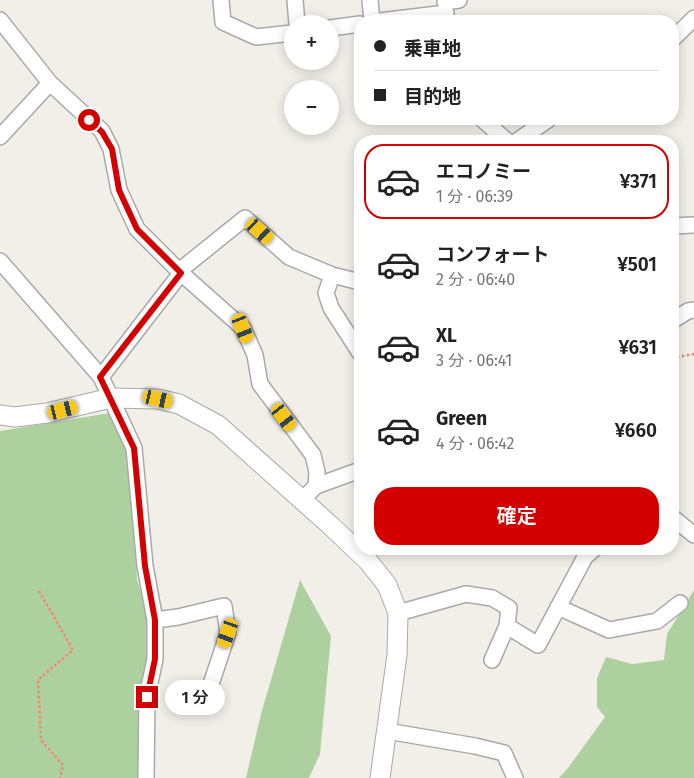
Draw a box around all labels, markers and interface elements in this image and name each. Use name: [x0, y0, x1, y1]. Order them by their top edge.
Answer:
map controls: [284, 15, 339, 135]
button: +: [284, 15, 339, 70]
text: 乗車地: [404, 37, 461, 60]
button: −: [284, 80, 339, 135]
text: 目的地: [404, 85, 461, 108]
route start: [78, 109, 100, 131]
icon: car: [376, 159, 421, 204]
text: エコノミー: [436, 160, 531, 183]
text: ¥371: [620, 170, 657, 193]
text: 1 分 · 06:39: [436, 187, 513, 206]
car: [243, 215, 276, 247]
icon: car: [376, 242, 421, 287]
text: コンフォート: [436, 243, 549, 266]
text: ¥501: [617, 253, 657, 276]
text: 2 分 · 06:40: [436, 270, 515, 289]
car: [230, 311, 255, 345]
text: XL: [436, 324, 457, 347]
icon: car: [376, 325, 421, 370]
text: ¥631: [619, 336, 657, 359]
text: 3 分 · 06:41: [436, 351, 512, 370]
car: [141, 388, 174, 410]
car: [46, 399, 79, 421]
car: [268, 401, 299, 433]
text: Green: [436, 407, 487, 430]
icon: car: [376, 408, 421, 453]
text: ¥660: [615, 419, 657, 442]
text: 4 分 · 06:42: [436, 434, 514, 453]
button: 確定: [374, 487, 659, 545]
car: [215, 616, 240, 650]
callout: 1 分: [164, 680, 224, 714]
route end: [136, 686, 158, 708]
text: 1 分: [181, 688, 209, 707]

